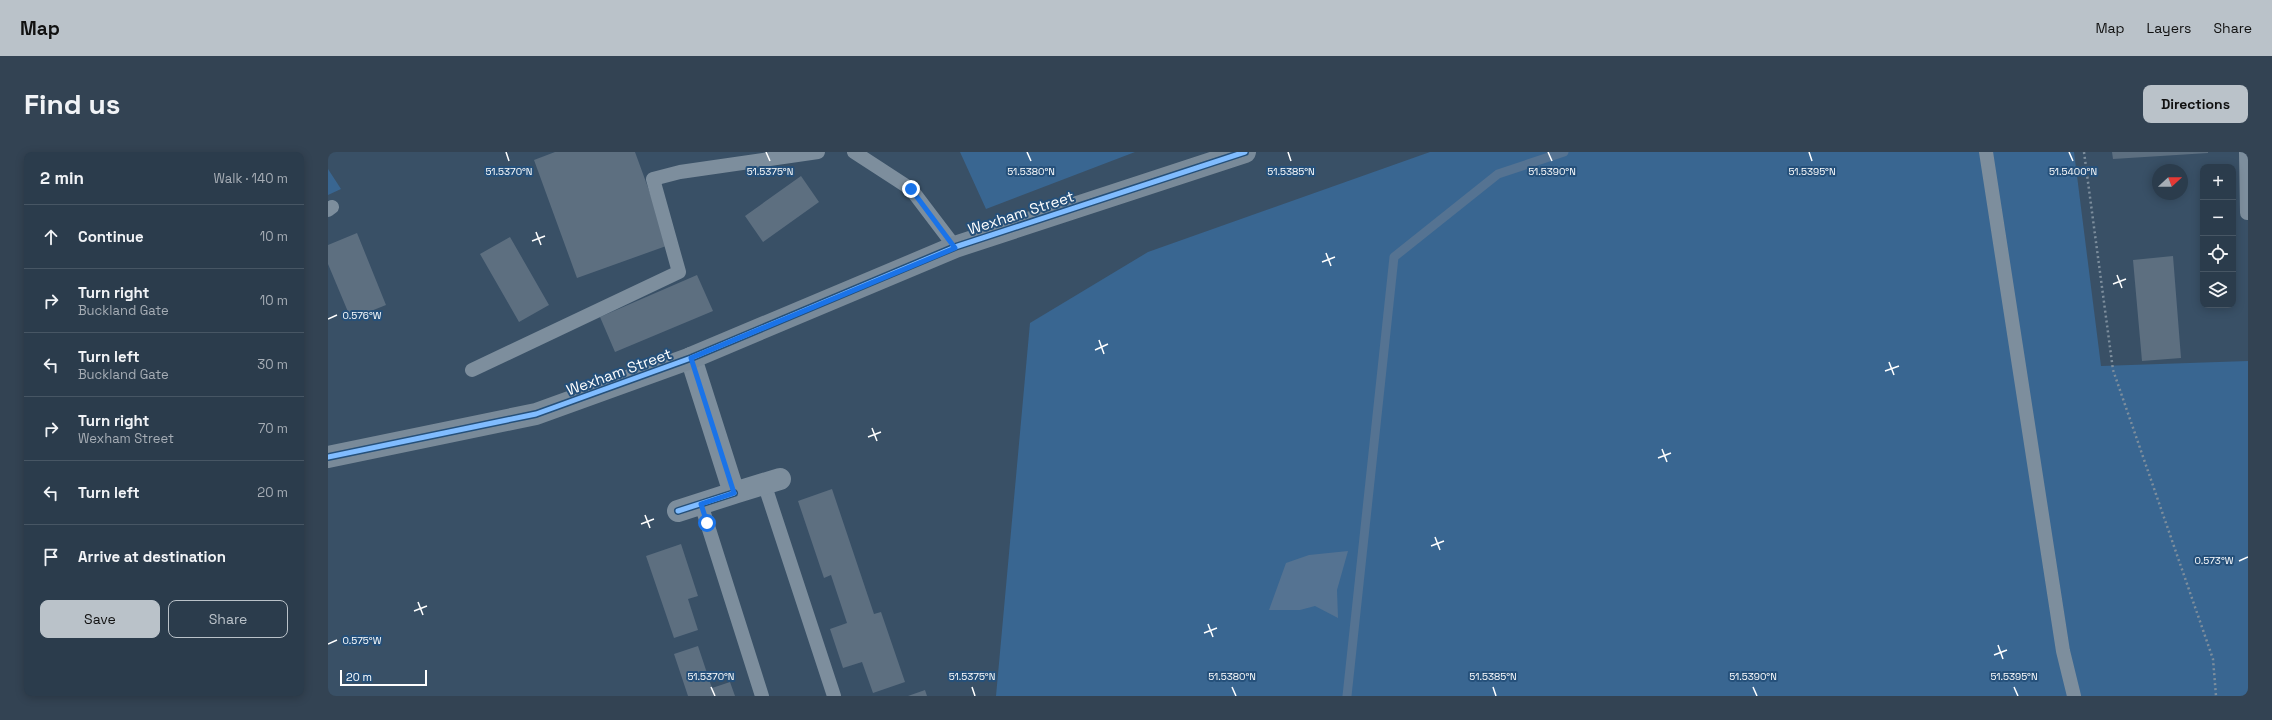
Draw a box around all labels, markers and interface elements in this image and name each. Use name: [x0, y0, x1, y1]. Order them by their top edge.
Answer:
text: Map: [20, 16, 60, 41]
text: Map: [2095, 19, 2125, 37]
text: Layers: [2147, 19, 2191, 37]
text: Share: [2213, 19, 2252, 37]
button: Directions: [2143, 85, 2248, 123]
text: Find us: [24, 86, 121, 122]
north arrow: [2152, 164, 2188, 200]
map controls: [2200, 164, 2236, 308]
button: +: [2200, 164, 2236, 200]
text: 51.5370°N: [485, 165, 533, 178]
text: 51.5375°N: [747, 165, 793, 178]
text: 51.5380°N: [1007, 165, 1055, 178]
text: 51.5385°N: [1267, 165, 1315, 178]
text: 51.5390°N: [1528, 165, 1576, 178]
text: 51.5395°N: [1788, 165, 1836, 178]
text: 51.5400°N: [2049, 165, 2097, 178]
text: 2 min: [40, 167, 84, 189]
text: Walk · 140 m: [214, 170, 288, 187]
route end: [902, 180, 920, 198]
street label: Wexham Street: [965, 186, 1076, 239]
button: −: [2200, 200, 2236, 236]
icon: ahead: [40, 226, 62, 248]
text: Continue: [78, 227, 144, 246]
text: 10 m: [260, 228, 288, 245]
button: locate: [2200, 236, 2236, 272]
button: layers: [2200, 272, 2236, 308]
text: Turn right: [78, 283, 149, 302]
icon: right: [40, 290, 62, 312]
text: 10 m: [260, 292, 288, 309]
text: Buckland Gate: [78, 302, 169, 319]
text: 0.576°W: [343, 309, 382, 322]
street label: Wexham Street: [564, 344, 674, 399]
text: Turn left: [78, 347, 140, 366]
icon: left: [40, 354, 62, 376]
text: 30 m: [257, 356, 288, 373]
text: Buckland Gate: [78, 366, 169, 383]
text: Turn right: [78, 411, 149, 430]
icon: right: [40, 418, 62, 440]
text: 70 m: [258, 420, 288, 437]
text: Wexham Street: [78, 430, 174, 447]
icon: left: [40, 482, 62, 504]
text: Turn left: [78, 483, 140, 502]
text: 20 m: [257, 484, 288, 501]
route start: [698, 514, 716, 532]
icon: arrive: [40, 546, 62, 568]
text: Arrive at destination: [78, 547, 226, 566]
text: 0.573°W: [2195, 554, 2234, 567]
button: Save: [40, 600, 160, 638]
button: Share: [168, 600, 288, 638]
text: 0.575°W: [343, 634, 382, 647]
scale bar: [340, 668, 427, 687]
text: 20 m: [346, 670, 372, 684]
text: 51.5370°N: [687, 670, 735, 683]
text: 51.5375°N: [949, 670, 995, 683]
text: 51.5380°N: [1208, 670, 1256, 683]
text: 51.5385°N: [1469, 670, 1517, 683]
text: 51.5390°N: [1729, 670, 1777, 683]
text: 51.5395°N: [1990, 670, 2038, 683]

